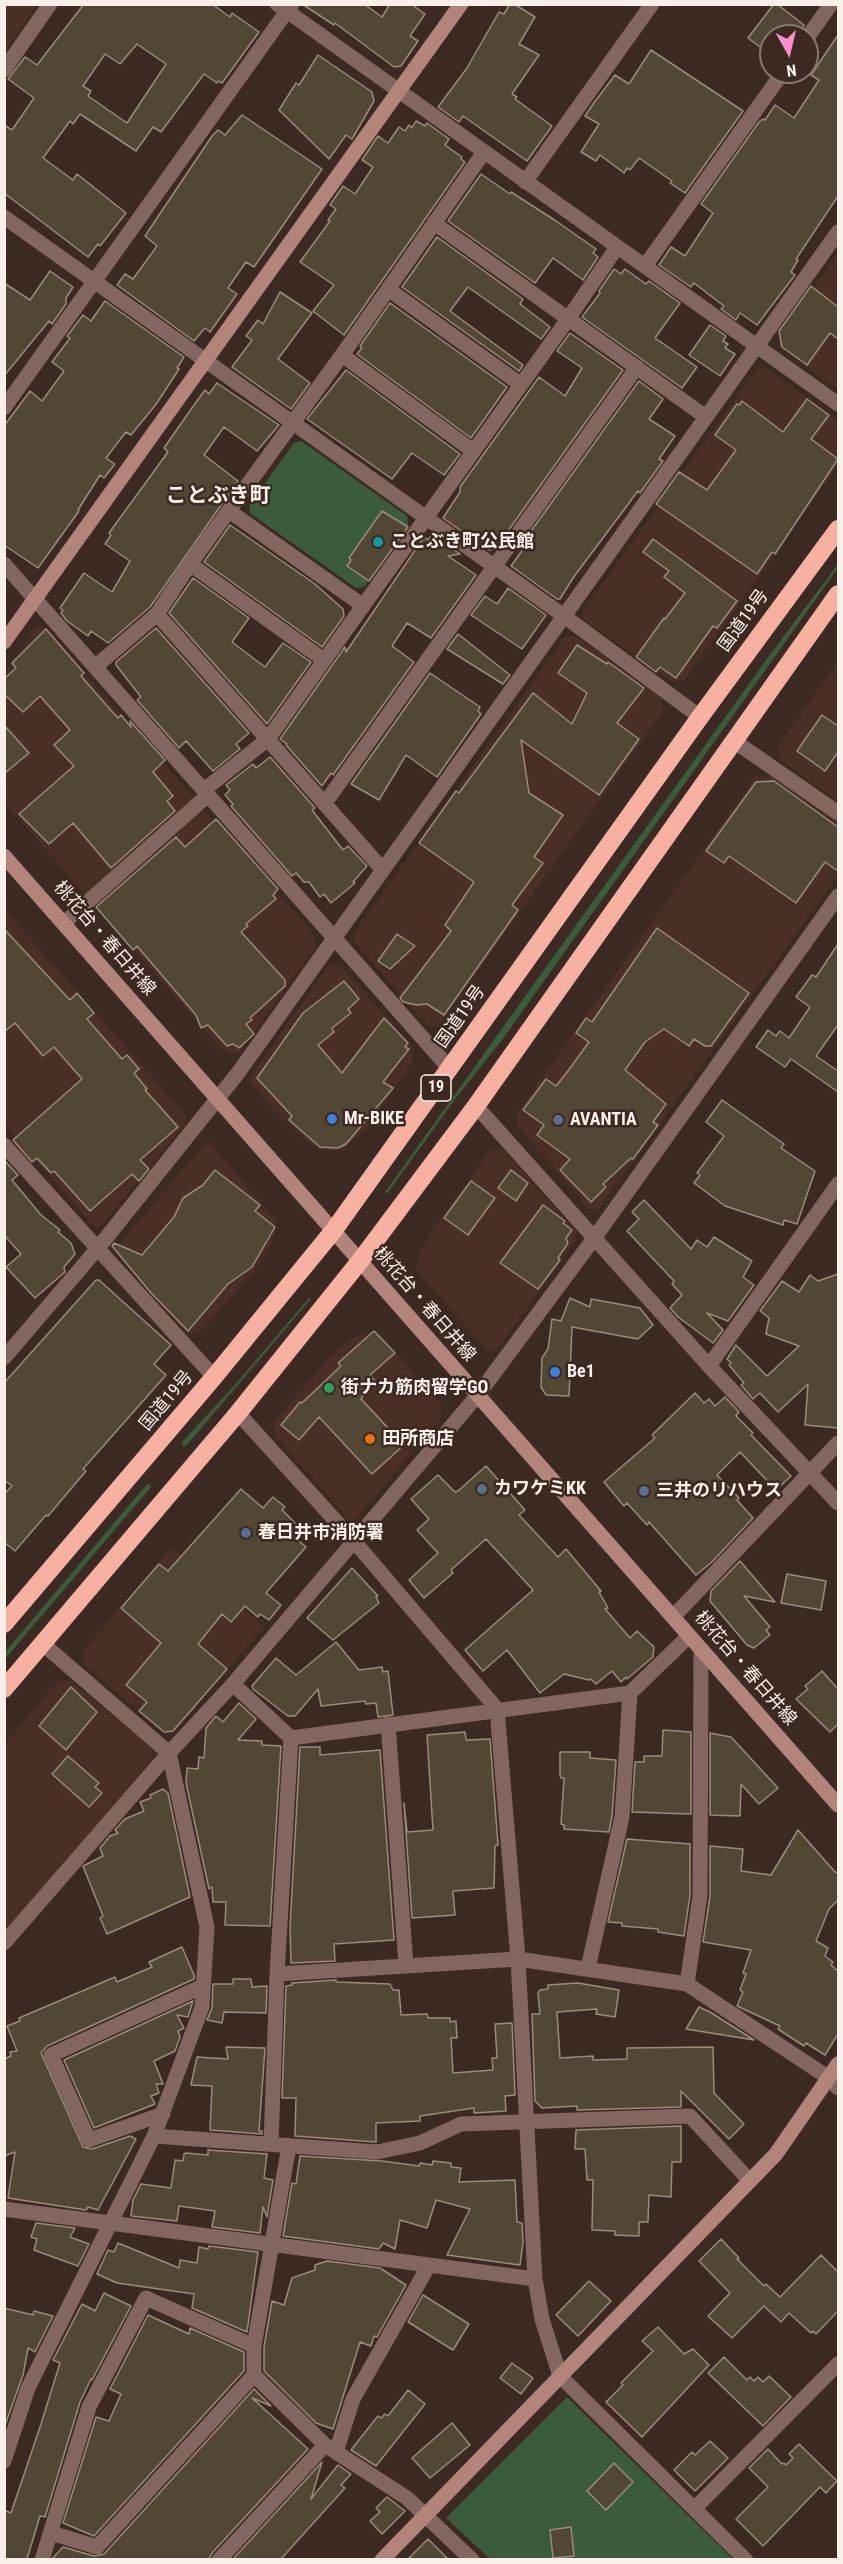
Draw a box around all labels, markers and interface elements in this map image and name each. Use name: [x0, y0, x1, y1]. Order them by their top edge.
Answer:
north arrow: [759, 24, 819, 84]
text: N: [785, 60, 797, 80]
district label: ことぶき町: [166, 484, 270, 510]
place label: ことぶき町公民館: [390, 531, 534, 553]
marker: ことぶき町公民館: [371, 535, 385, 549]
street label: 国道19号: [714, 586, 774, 656]
street label: 桃花台・春日井線: [49, 878, 159, 1000]
street label: 国道19号: [432, 981, 490, 1053]
road number: 19: [421, 1075, 451, 1101]
place label: Mr-BIKE: [344, 1108, 404, 1130]
place label: AVANTIA: [570, 1109, 637, 1131]
marker: Mr-BIKE: [325, 1112, 339, 1126]
marker: AVANTIA: [551, 1113, 565, 1127]
street label: 桃花台・春日井線: [369, 1244, 479, 1366]
place label: Be1: [567, 1361, 595, 1383]
marker: Be1: [548, 1365, 562, 1379]
street label: 国道19号: [136, 1367, 198, 1435]
place label: 街ナカ筋肉留学GO: [341, 1377, 488, 1399]
marker: 街ナカ筋肉留学GO: [322, 1381, 336, 1395]
place label: 田所商店: [382, 1428, 454, 1450]
marker: 田所商店: [363, 1432, 377, 1446]
place label: カワケミKK: [494, 1478, 586, 1500]
place label: 三井のリハウス: [656, 1480, 782, 1502]
marker: カワケミKK: [475, 1482, 489, 1496]
marker: 三井のリハウス: [637, 1484, 651, 1498]
place label: 春日井市消防署: [258, 1522, 384, 1544]
marker: 春日井市消防署: [239, 1526, 253, 1540]
street label: 桃花台・春日井線: [690, 1608, 800, 1730]

